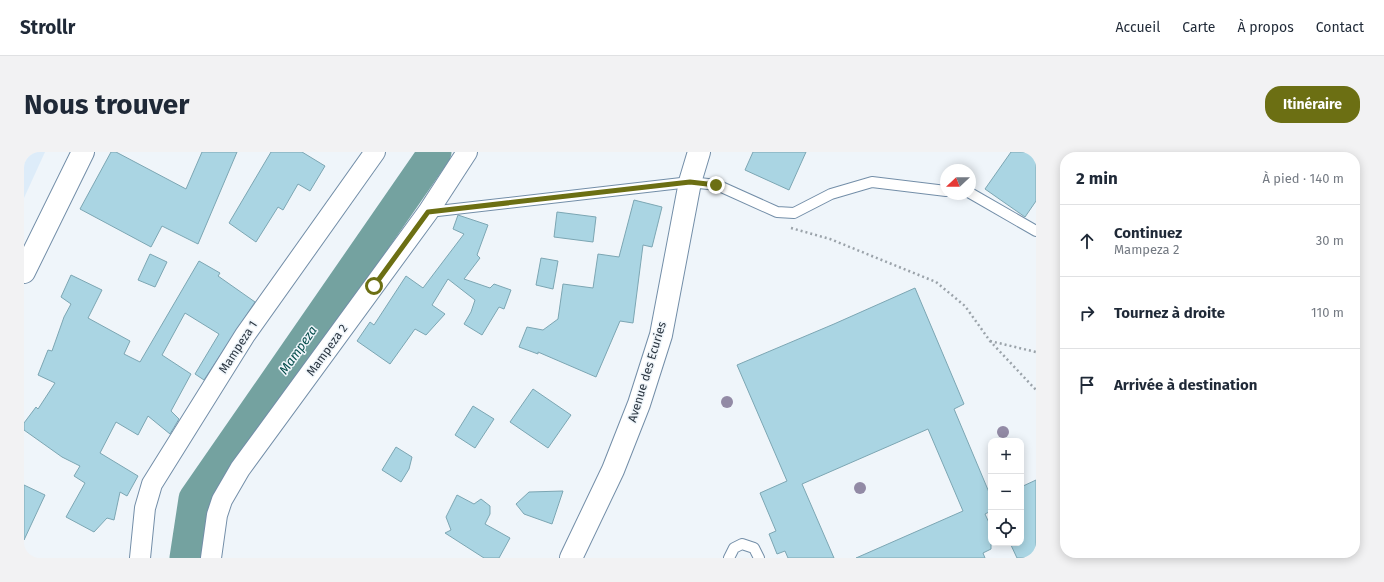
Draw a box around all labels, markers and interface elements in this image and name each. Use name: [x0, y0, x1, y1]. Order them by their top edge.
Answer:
text: Strollr: [20, 16, 75, 39]
text: Accueil: [1115, 19, 1160, 36]
text: Carte: [1182, 19, 1215, 36]
text: À propos: [1237, 19, 1294, 36]
text: Contact: [1316, 19, 1364, 36]
button: Itinéraire: [1265, 86, 1360, 123]
text: Nous trouver: [24, 88, 189, 121]
north arrow: [940, 164, 976, 200]
text: 2 min: [1076, 168, 1118, 189]
text: À pied · 140 m: [1262, 171, 1344, 186]
route end: [707, 176, 725, 194]
text: Continuez: [1114, 224, 1182, 242]
icon: ahead: [1076, 230, 1098, 252]
text: 30 m: [1316, 233, 1344, 248]
text: Mampeza 2: [1114, 242, 1179, 257]
route start: [365, 277, 383, 295]
icon: right: [1076, 302, 1098, 324]
text: Tournez à droite: [1114, 304, 1225, 322]
text: 110 m: [1311, 305, 1344, 320]
street label: Mampeza 1: [216, 318, 260, 376]
street label: Avenue des Ecuries: [625, 320, 669, 424]
street label: Mampeza 2: [304, 321, 350, 379]
water label: Mampeza: [276, 323, 320, 377]
icon: arrive: [1076, 374, 1098, 396]
text: Arrivée à destination: [1114, 376, 1257, 394]
map controls: [988, 438, 1024, 546]
button: +: [988, 438, 1024, 474]
button: −: [988, 474, 1024, 510]
button: locate: [988, 510, 1024, 546]

